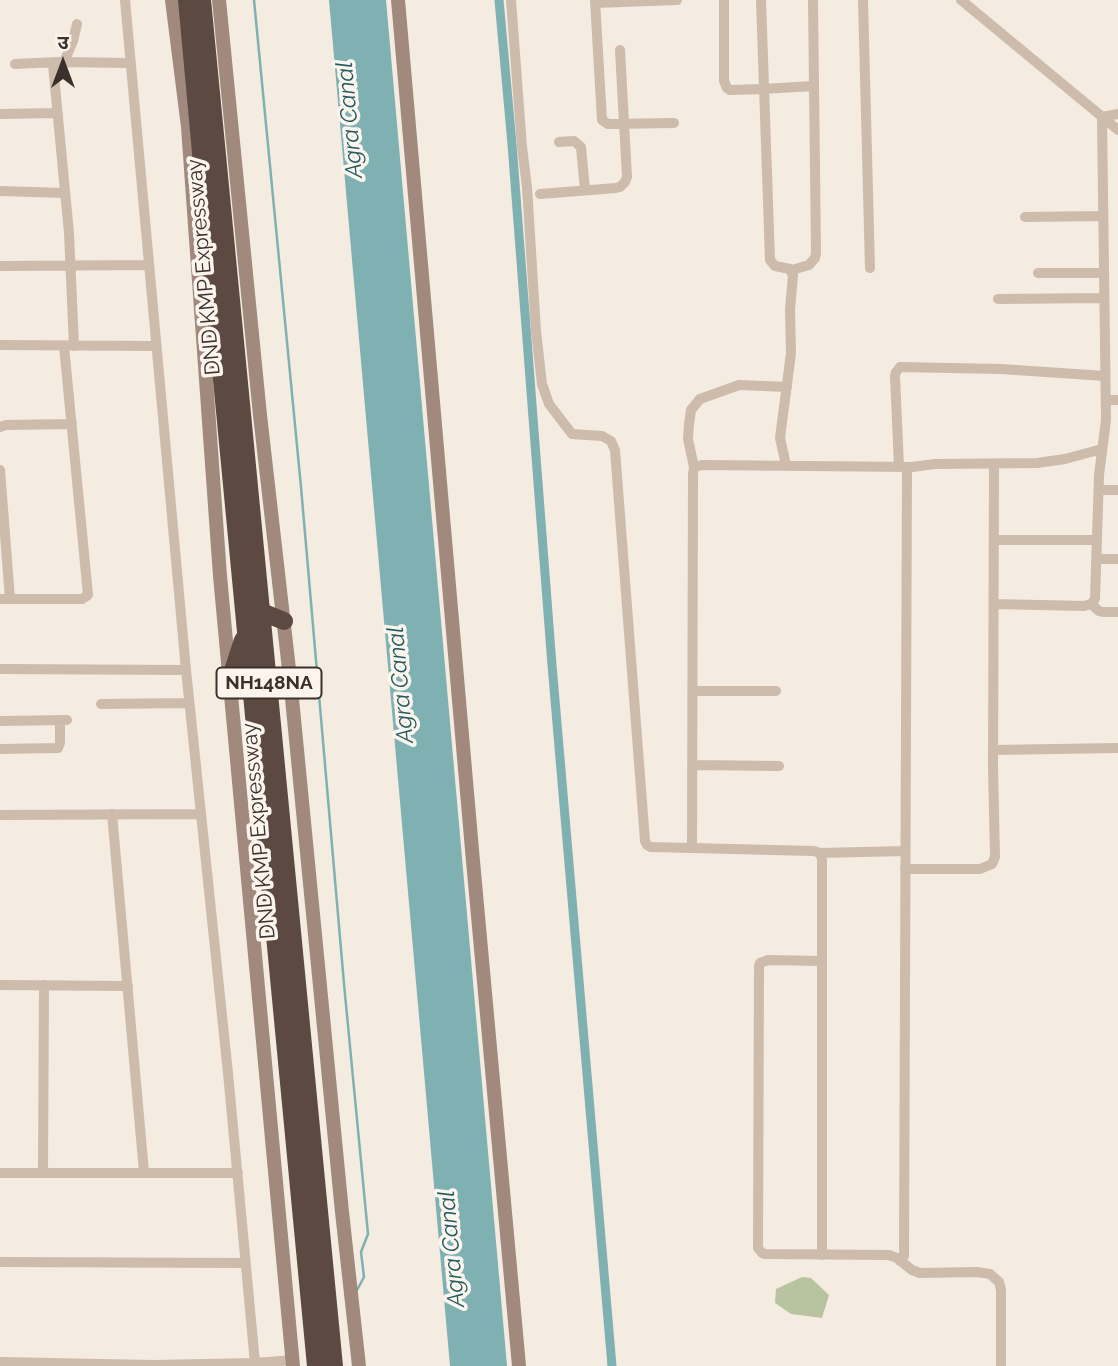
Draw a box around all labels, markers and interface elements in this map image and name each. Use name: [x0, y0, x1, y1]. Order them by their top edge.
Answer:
north arrow: [28, 28, 98, 98]
text: उ: [57, 31, 69, 53]
water label: Agra Canal: [331, 61, 369, 179]
street label: DND KMP Expressway: [182, 158, 226, 376]
water label: Agra Canal: [382, 626, 420, 744]
road number: NH148NA: [216, 668, 322, 698]
street label: DND KMP Expressway: [237, 722, 281, 940]
water label: Agra Canal: [433, 1190, 471, 1308]

